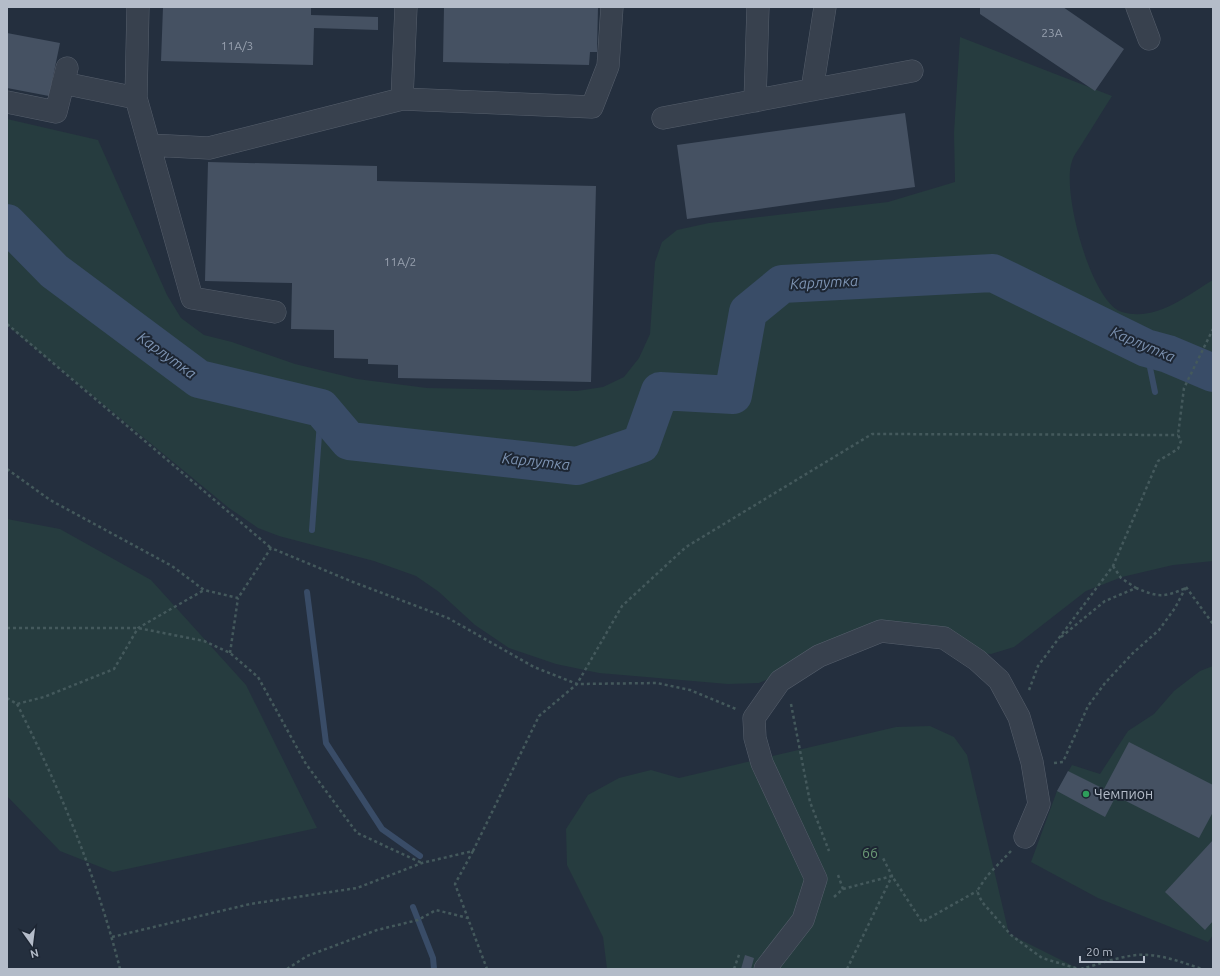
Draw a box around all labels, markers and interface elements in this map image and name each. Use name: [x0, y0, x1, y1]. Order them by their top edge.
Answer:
house number: 23А: [1041, 26, 1063, 39]
house number: 11А/3: [221, 39, 253, 52]
house number: 11А/2: [384, 255, 416, 268]
water label: Карлутка: [790, 272, 858, 292]
water label: Карлутка: [1108, 323, 1178, 365]
water label: Карлутка: [134, 328, 200, 382]
water label: Карлутка: [501, 449, 571, 473]
place label: Чемпион: [1094, 786, 1153, 802]
marker: Чемпион: [1081, 789, 1091, 799]
park label: 66: [862, 845, 878, 861]
north arrow: [12, 924, 52, 964]
scale bar: [1080, 938, 1144, 964]
text: 20 m: [1086, 945, 1113, 958]
text: N: [29, 947, 40, 961]

